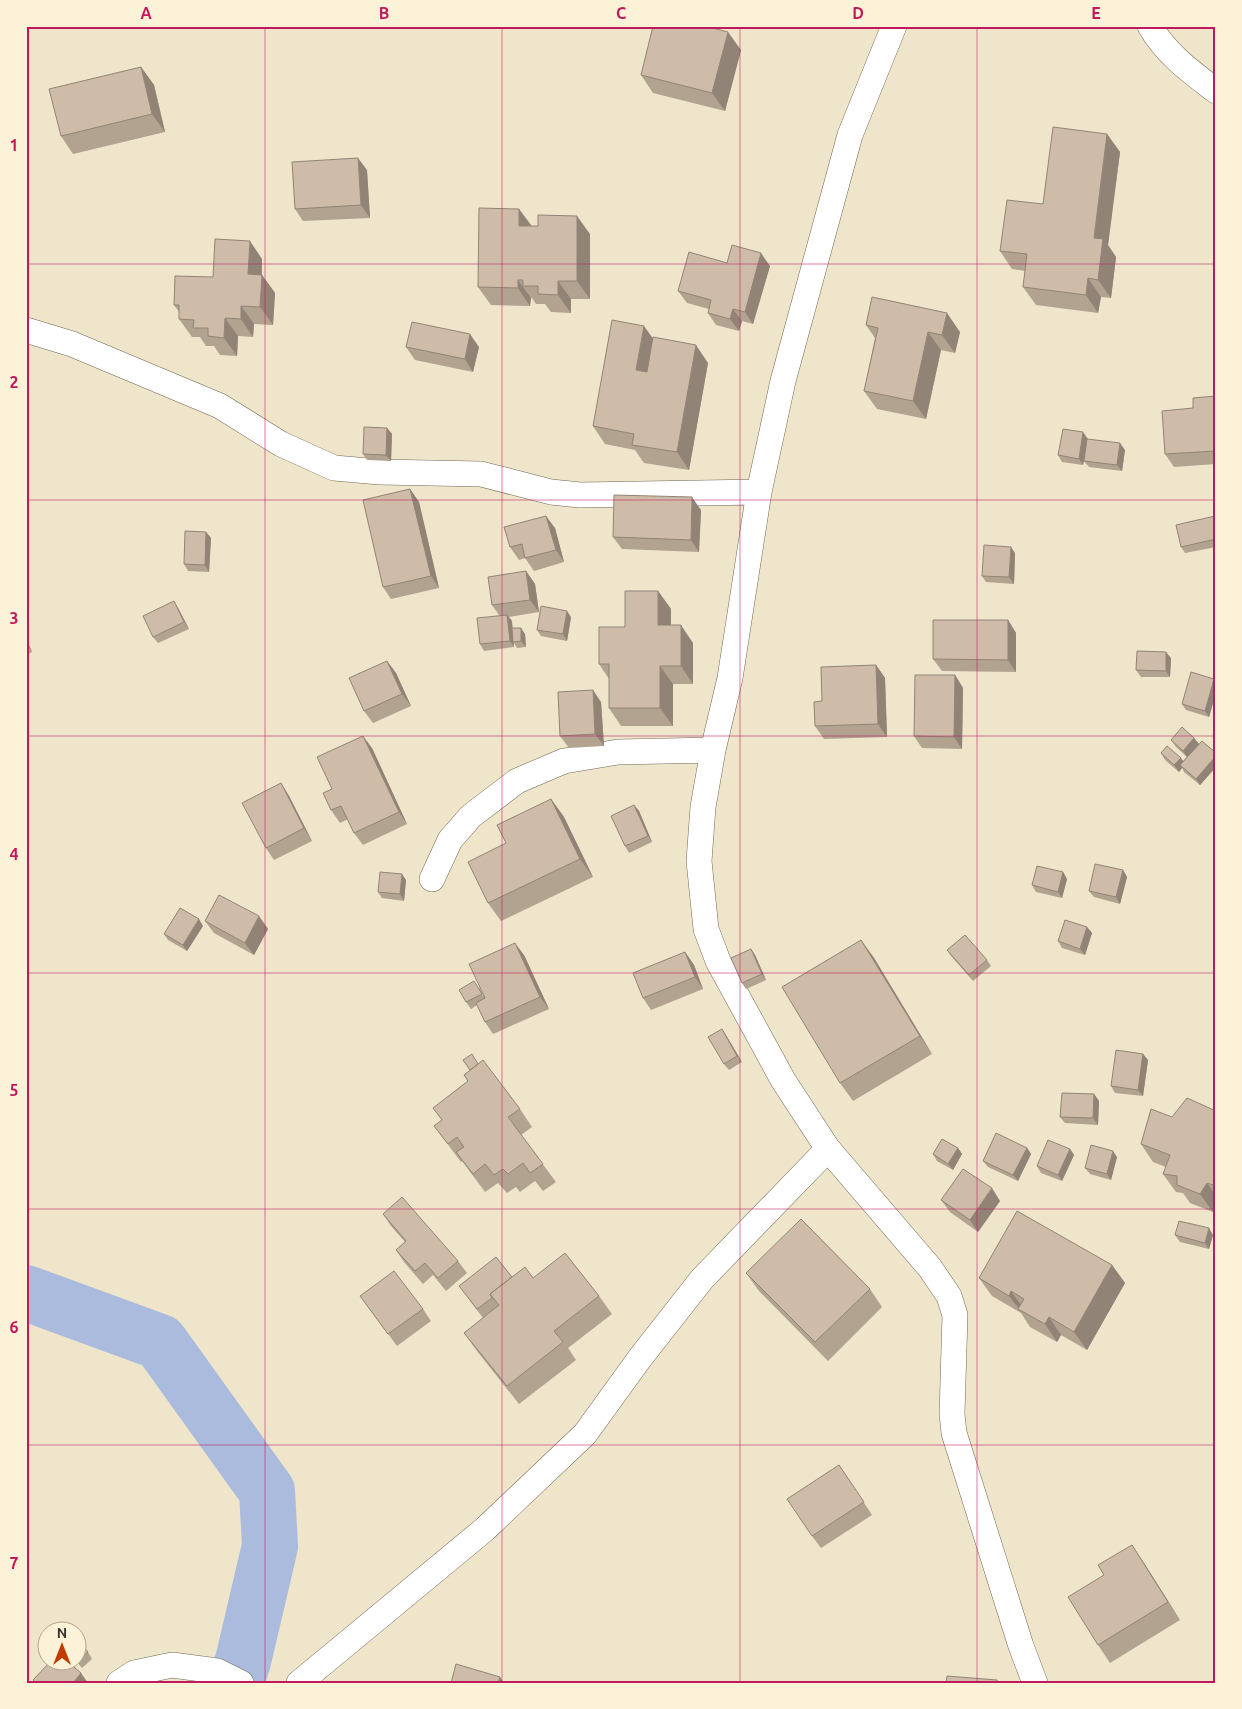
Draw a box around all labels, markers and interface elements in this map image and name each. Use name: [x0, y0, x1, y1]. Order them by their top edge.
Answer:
text: A: [140, 4, 152, 22]
text: B: [379, 4, 389, 22]
text: C: [616, 4, 626, 22]
text: D: [852, 4, 864, 22]
text: E: [1091, 4, 1101, 22]
text: 1: [9, 136, 19, 154]
text: 2: [9, 373, 19, 391]
text: 3: [9, 609, 19, 627]
text: 4: [9, 845, 19, 863]
text: 5: [9, 1081, 19, 1099]
text: 6: [9, 1318, 19, 1336]
text: 7: [9, 1554, 19, 1572]
north arrow: [38, 1622, 88, 1672]
text: N: [57, 1625, 67, 1641]

